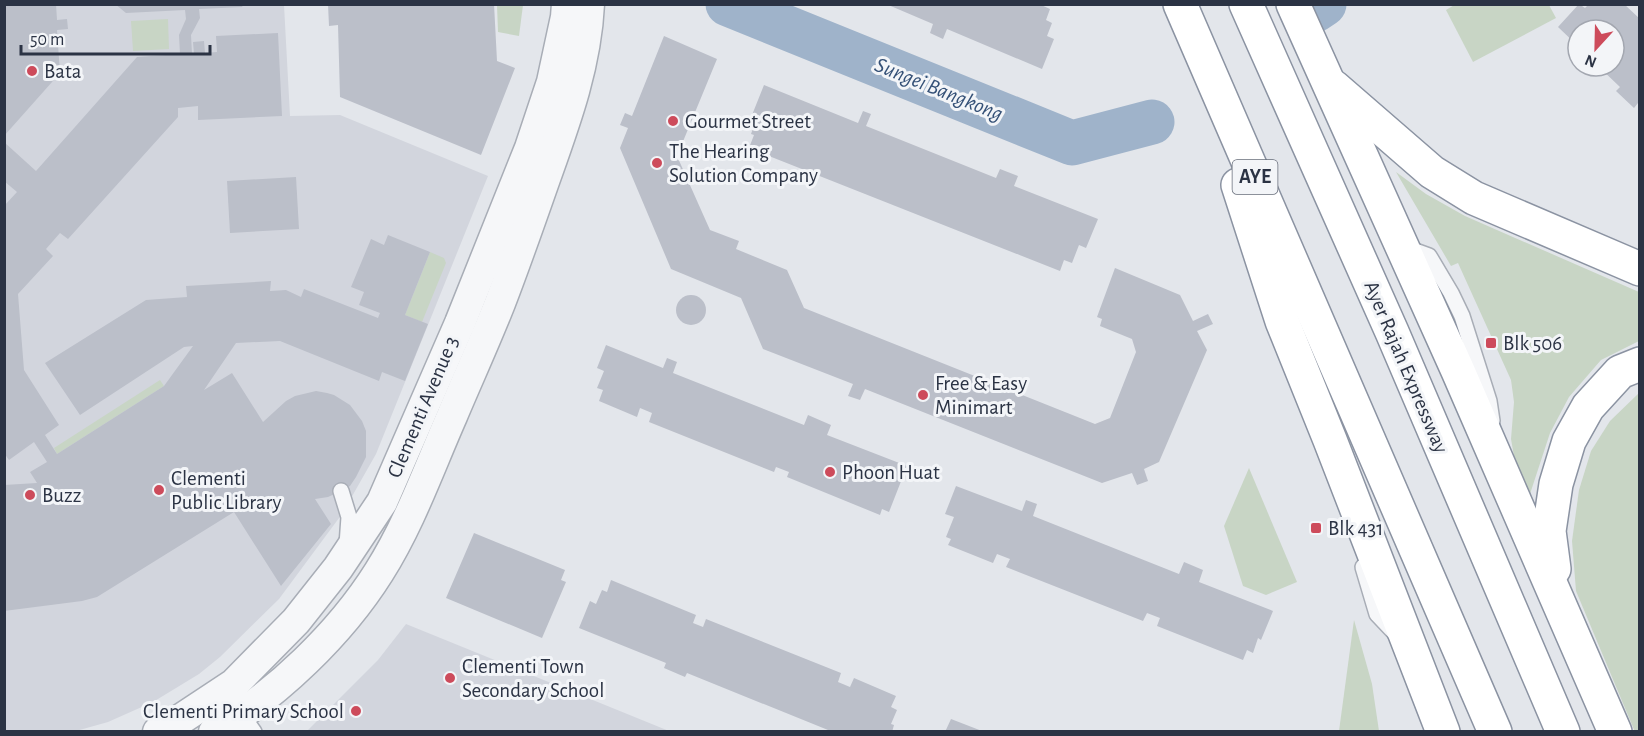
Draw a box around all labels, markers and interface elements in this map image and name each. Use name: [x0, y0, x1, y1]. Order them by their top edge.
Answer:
scale bar: [21, 18, 210, 56]
north arrow: [1566, 18, 1626, 78]
text: 50 m: [30, 31, 64, 49]
text: N: [1583, 51, 1599, 70]
water label: Sungei Bangkong: [872, 53, 1006, 125]
place label: Bata: [44, 61, 82, 82]
marker: Bata: [25, 64, 39, 78]
place label: Gourmet Street: [685, 111, 811, 132]
marker: Gourmet Street: [666, 114, 680, 128]
place label: The Hearing Solution Company: [669, 141, 818, 186]
marker: The Hearing Solution Company: [650, 156, 664, 170]
road number: AYE: [1232, 160, 1278, 194]
street label: Ayer Rajah Expressway: [1360, 278, 1452, 456]
street label: Clementi Avenue 3: [384, 333, 462, 481]
place label: Blk 506: [1503, 333, 1562, 354]
marker: Blk 506: [1484, 336, 1498, 350]
place label: Free & Easy Minimart: [935, 373, 1027, 418]
marker: Free & Easy Minimart: [916, 388, 930, 402]
place label: Phoon Huat: [842, 462, 940, 483]
marker: Phoon Huat: [823, 465, 837, 479]
place label: Clementi Public Library: [171, 468, 281, 513]
marker: Clementi Public Library: [152, 483, 166, 497]
place label: Buzz: [42, 485, 81, 506]
marker: Buzz: [23, 488, 37, 502]
place label: Blk 431: [1328, 518, 1383, 539]
marker: Blk 431: [1309, 521, 1323, 535]
place label: Clementi Town Secondary School: [462, 656, 604, 701]
marker: Clementi Town Secondary School: [443, 671, 457, 685]
place label: Clementi Primary School: [143, 701, 344, 722]
marker: Clementi Primary School: [349, 704, 363, 718]

